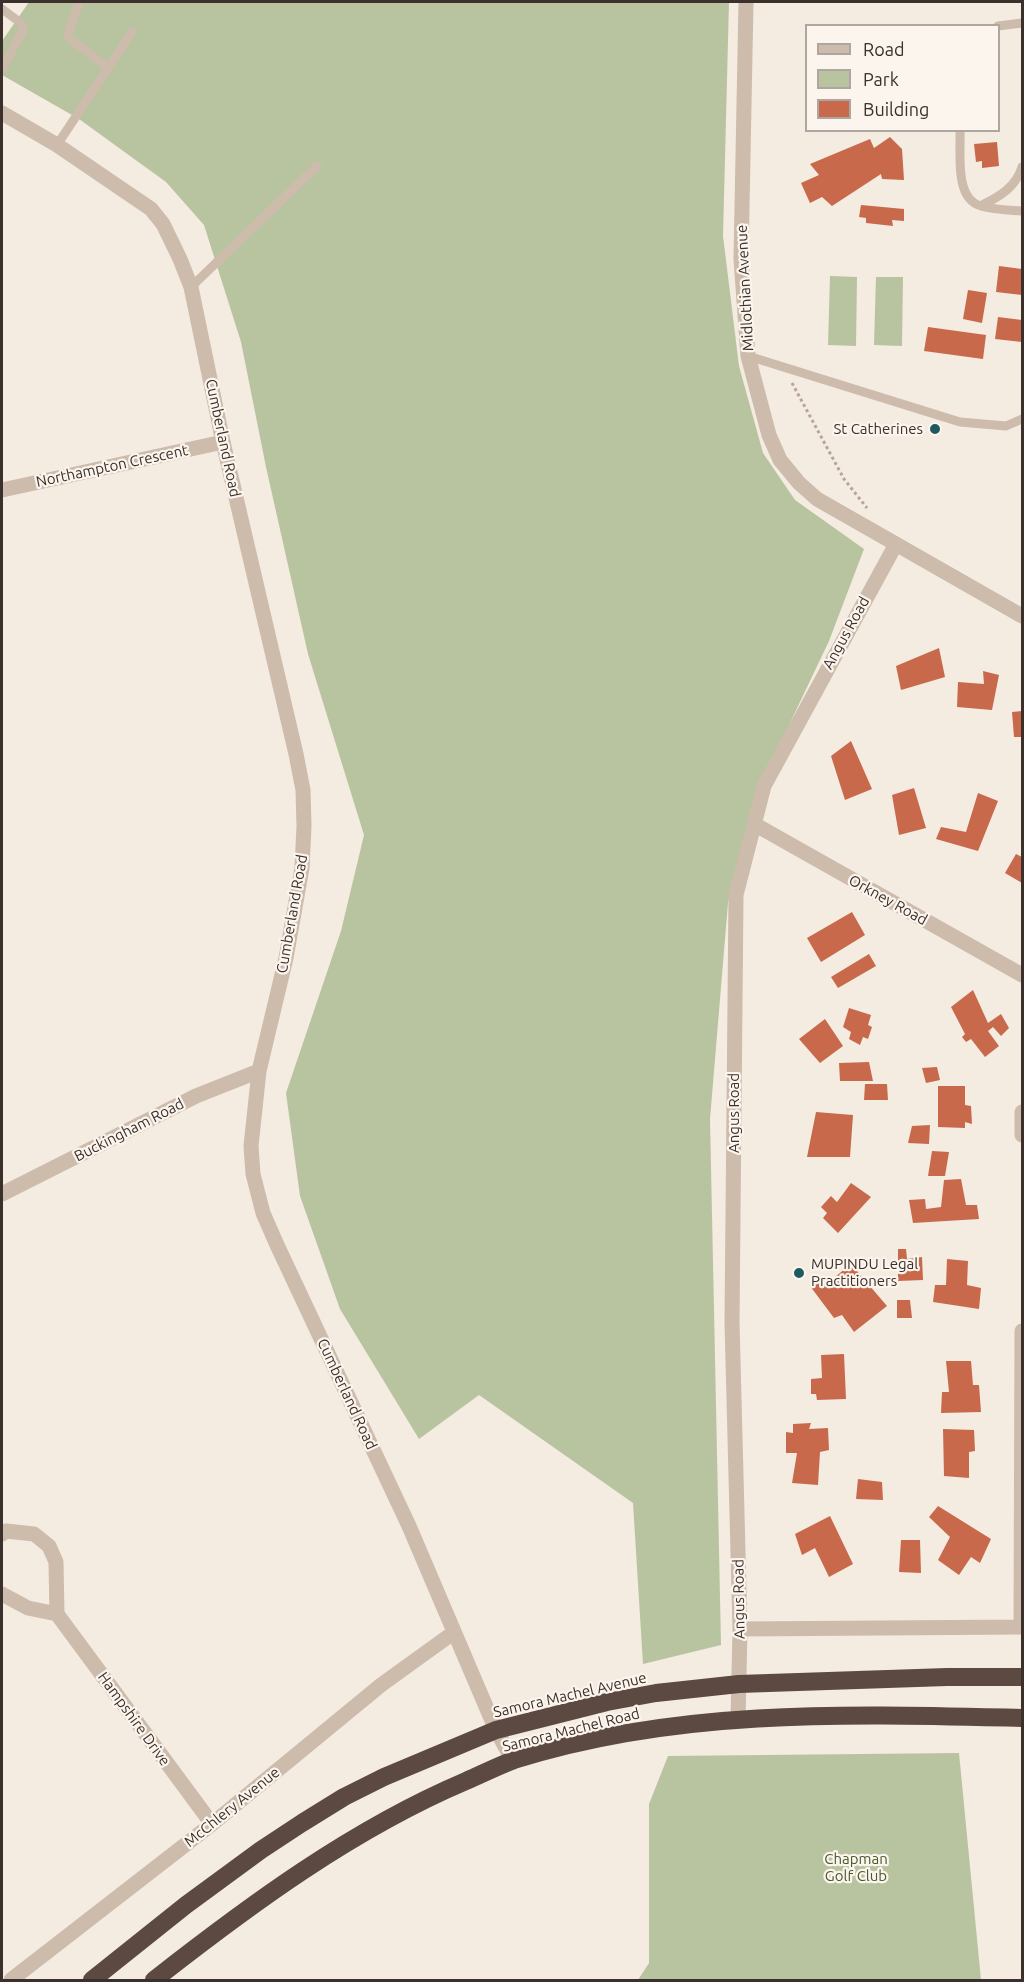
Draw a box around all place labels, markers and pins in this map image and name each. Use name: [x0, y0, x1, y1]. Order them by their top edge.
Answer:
place label: St Catherines: [833, 420, 923, 438]
marker: St Catherines: [928, 422, 942, 436]
place label: MUPINDU Legal Practitioners: [811, 1255, 918, 1290]
marker: MUPINDU Legal Practitioners: [792, 1266, 806, 1280]

